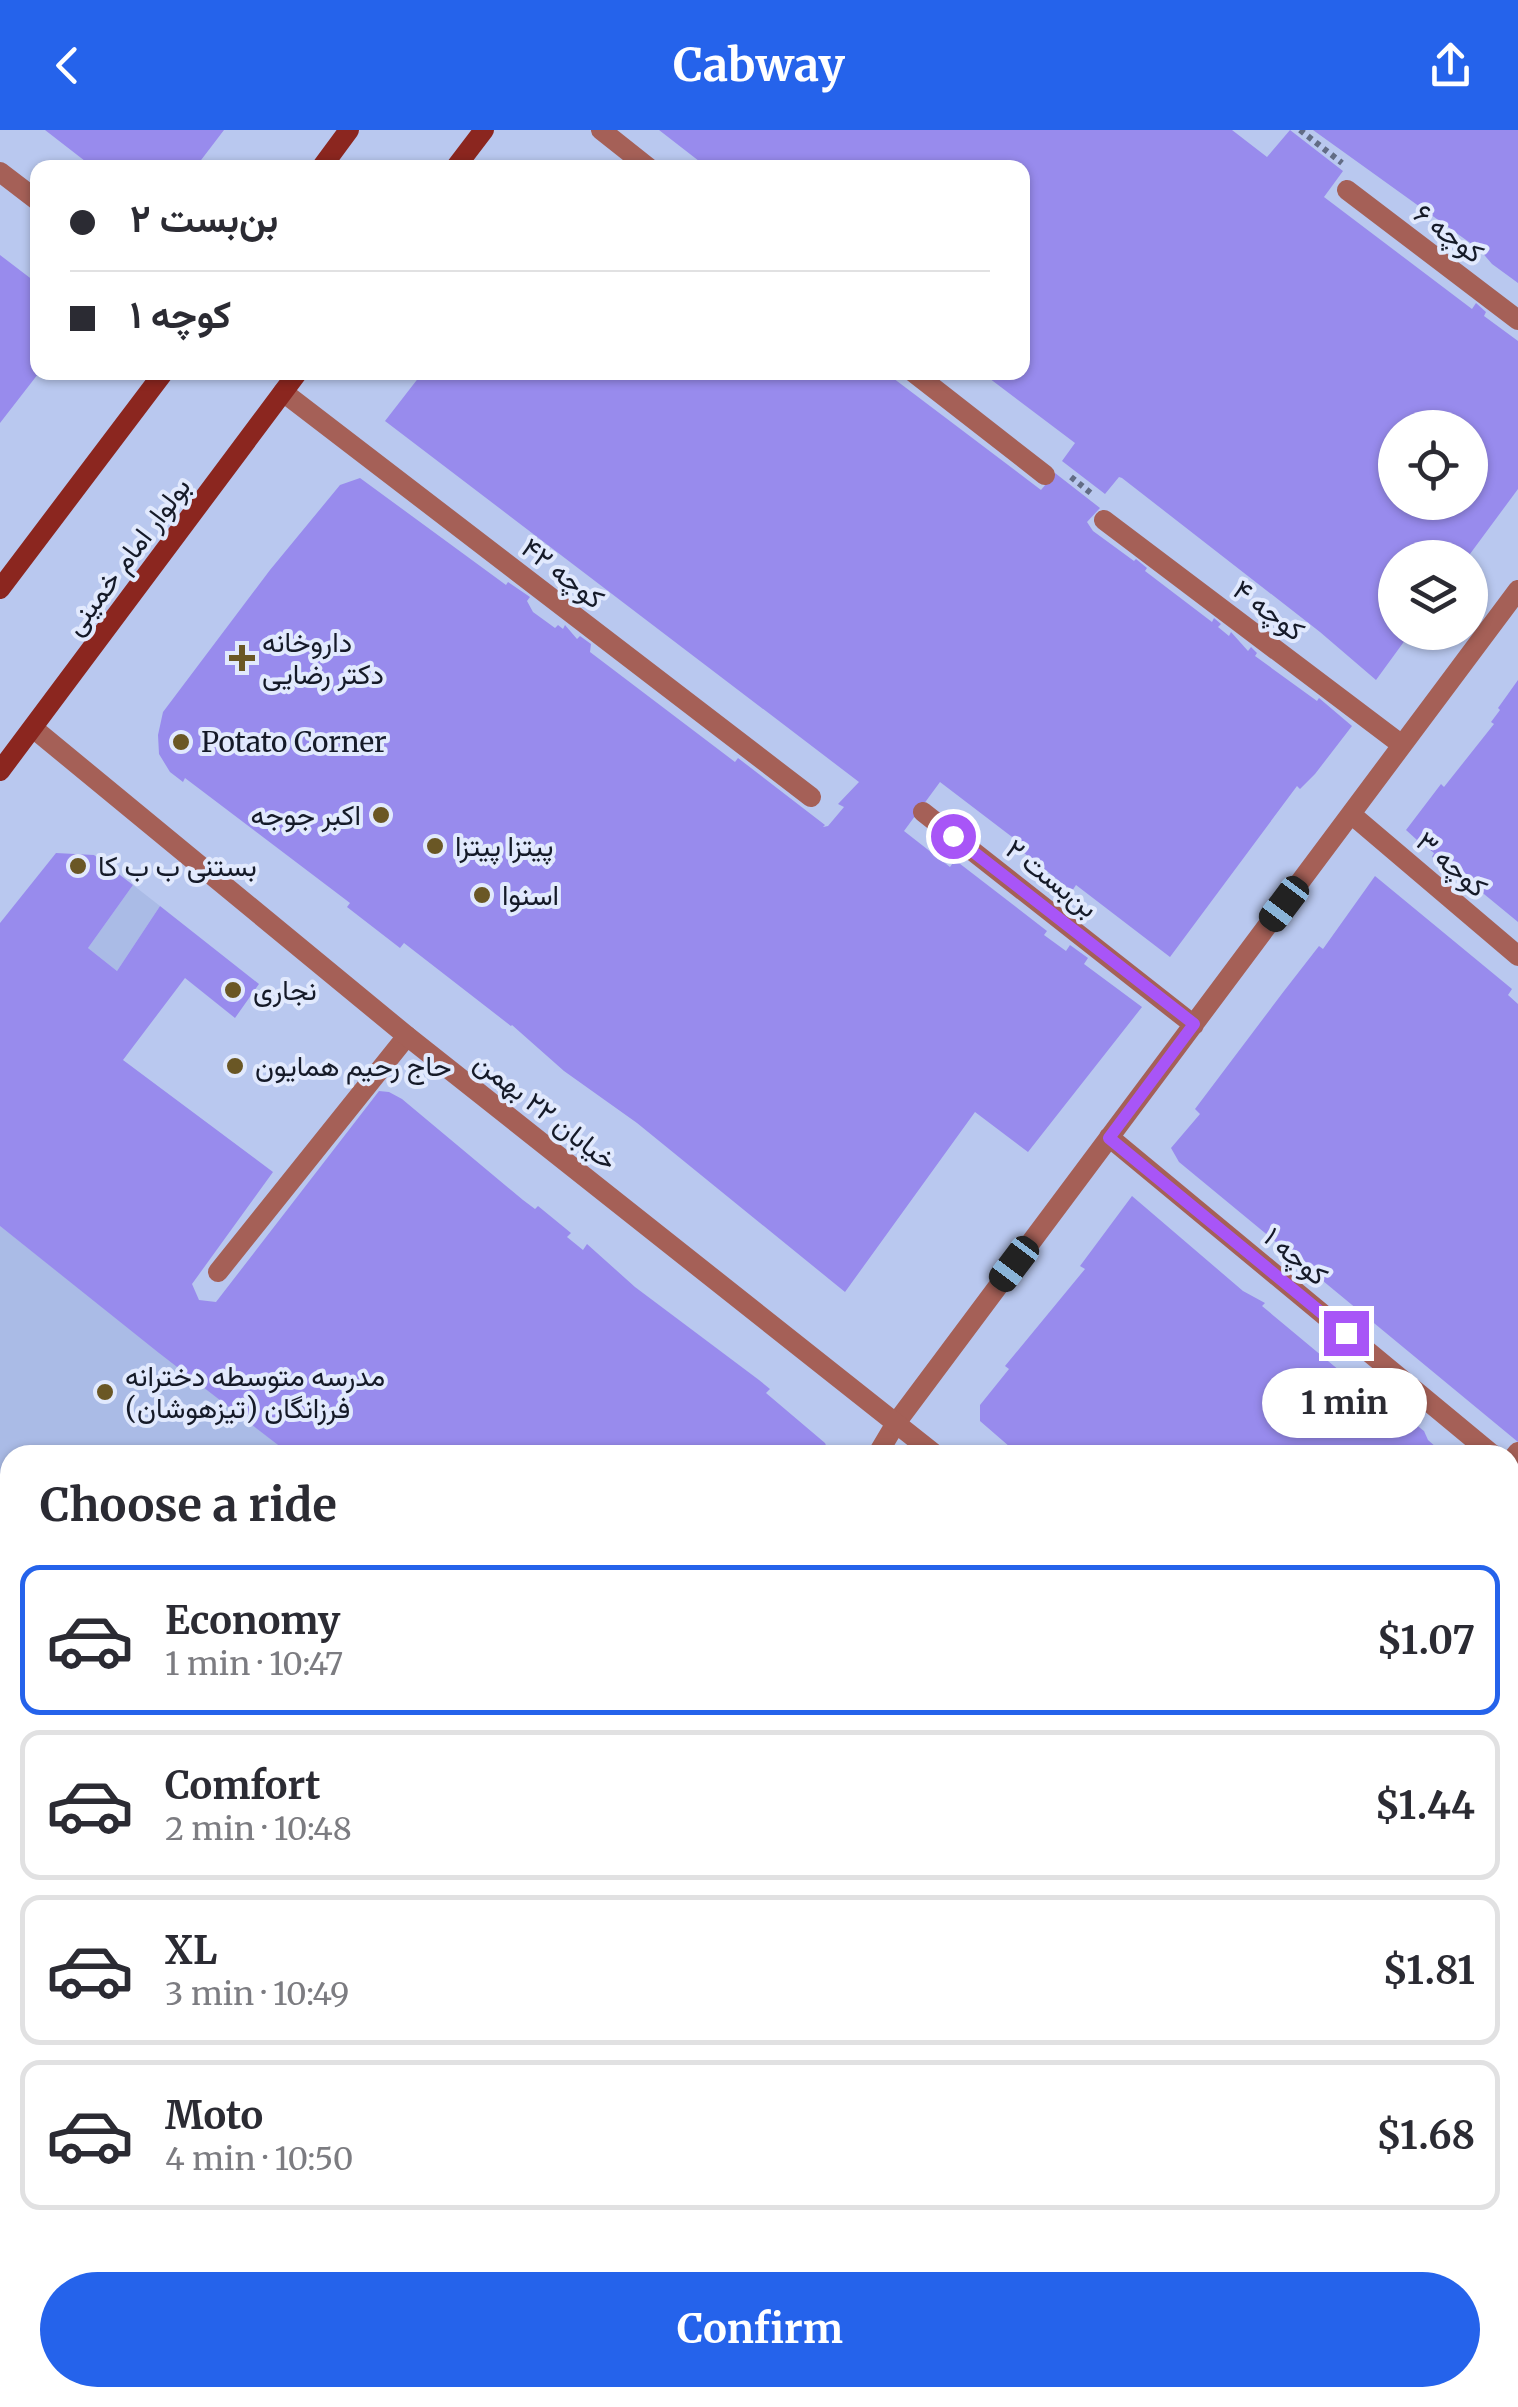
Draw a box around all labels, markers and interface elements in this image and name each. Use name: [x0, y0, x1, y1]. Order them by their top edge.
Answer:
text: Cabway: [673, 37, 845, 93]
icon: back: [40, 38, 95, 93]
icon: share: [1423, 38, 1478, 93]
text: بن‌بست ۲: [130, 195, 278, 242]
street label: کوچه ۶: [1406, 195, 1491, 272]
text: کوچه ۱: [130, 291, 231, 338]
map controls: [1378, 410, 1488, 650]
button: locate: [1378, 410, 1488, 520]
street label: بولوار امام خمینی: [56, 470, 199, 643]
street label: کوچه ۴۲: [514, 529, 612, 617]
button: layers: [1378, 540, 1488, 650]
street label: کوچه ۴: [1225, 571, 1312, 649]
place label: داروخانه دکتر رضایی: [262, 624, 384, 692]
marker: داروخانه دکتر رضایی: [231, 647, 253, 669]
place label: Potato Corner: [201, 724, 387, 760]
marker: Potato Corner: [170, 731, 192, 753]
place label: اکبر جوجه: [250, 797, 361, 833]
marker: اکبر جوجه: [370, 804, 392, 826]
route start: [931, 814, 976, 859]
street label: کوچه ۳: [1408, 823, 1495, 906]
place label: پیتزا پیتزا: [455, 828, 554, 865]
street label: بن‌بست ۲: [998, 831, 1106, 925]
marker: پیتزا پیتزا: [424, 835, 446, 857]
place label: بستنی ب ب کا: [98, 848, 257, 884]
marker: بستنی ب ب کا: [67, 855, 89, 877]
car: [1254, 871, 1314, 937]
place label: اسنوا: [502, 877, 559, 913]
marker: اسنوا: [471, 884, 493, 906]
place label: نجاری: [253, 972, 317, 1008]
marker: نجاری: [222, 979, 244, 1001]
street label: خیابان ۲۲ بهمن: [467, 1044, 625, 1178]
place label: حاج رحیم همایون: [255, 1048, 452, 1085]
marker: حاج رحیم همایون: [224, 1055, 246, 1077]
street label: کوچه ۱: [1256, 1219, 1335, 1294]
car: [984, 1231, 1044, 1297]
route end: [1324, 1311, 1369, 1356]
place label: مدرسه متوسطه دخترانه فرزانگان (تیزهوشان): [125, 1358, 385, 1426]
callout: 1 min: [1264, 1368, 1428, 1438]
marker: مدرسه متوسطه دخترانه فرزانگان (تیزهوشان): [94, 1381, 116, 1403]
text: 1 min: [1301, 1383, 1388, 1423]
text: Choose a ride: [40, 1477, 337, 1533]
icon: car: [45, 1595, 135, 1685]
text: Economy: [165, 1597, 340, 1644]
text: $1.07: [1377, 1617, 1475, 1664]
text: 1 min · 10:47: [165, 1644, 343, 1684]
icon: car: [45, 1760, 135, 1850]
text: Comfort: [165, 1762, 321, 1809]
text: $1.44: [1375, 1782, 1475, 1829]
text: 2 min · 10:48: [165, 1809, 352, 1849]
icon: car: [45, 1925, 135, 2015]
text: XL: [165, 1927, 217, 1974]
text: $1.81: [1383, 1947, 1475, 1994]
text: 3 min · 10:49: [165, 1974, 349, 2014]
icon: car: [45, 2090, 135, 2180]
text: Moto: [165, 2092, 263, 2139]
text: $1.68: [1376, 2112, 1475, 2159]
text: 4 min · 10:50: [165, 2139, 353, 2179]
button: Confirm: [40, 2272, 1480, 2387]

